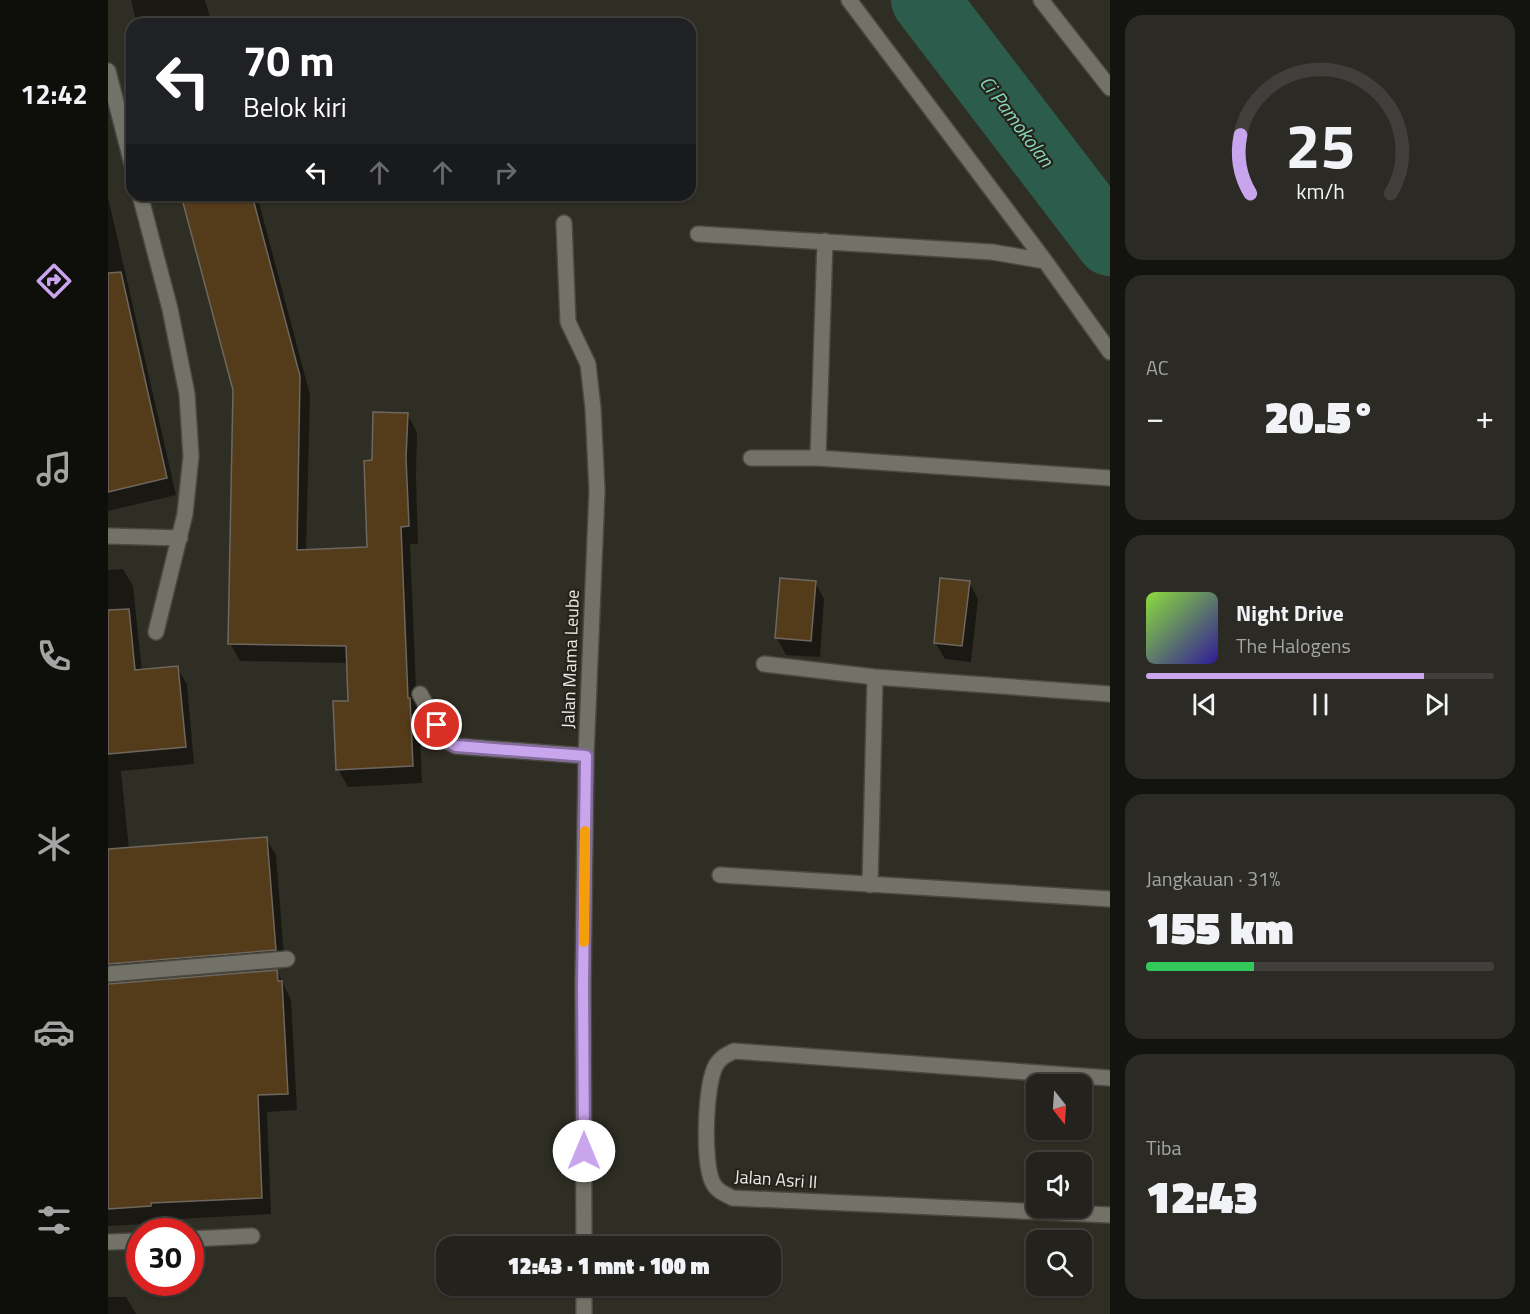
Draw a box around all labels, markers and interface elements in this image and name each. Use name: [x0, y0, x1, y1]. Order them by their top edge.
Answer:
text: 70 m: [243, 28, 335, 92]
icon: left: [144, 42, 222, 120]
water label: Ci Pamokolan: [972, 69, 1062, 174]
text: 12:42: [20, 73, 88, 114]
text: Belok kiri: [243, 86, 347, 127]
text: 25: [1285, 98, 1355, 193]
icon: left: [300, 156, 333, 189]
icon: ahead: [363, 156, 396, 189]
icon: ahead: [426, 156, 459, 189]
icon: right: [489, 156, 522, 189]
text: km/h: [1296, 176, 1344, 208]
icon: directions: [33, 260, 75, 302]
text: AC: [1146, 352, 1169, 383]
text: 20.5°: [1264, 382, 1376, 450]
text: −: [1146, 392, 1164, 442]
text: +: [1476, 392, 1494, 442]
icon: music: [33, 448, 75, 490]
street label: Jalan Mama Leube: [554, 589, 586, 729]
text: Night Drive: [1236, 596, 1344, 630]
text: The Halogens: [1236, 630, 1351, 661]
icon: phone: [33, 635, 75, 677]
icon: previous: [1188, 688, 1221, 721]
icon: pause: [1304, 688, 1337, 721]
icon: next: [1420, 688, 1453, 721]
pin: [411, 699, 462, 750]
icon: arrive: [420, 708, 453, 741]
icon: climate: [33, 823, 75, 865]
text: Jangkauan · 31%: [1146, 863, 1280, 894]
text: 155 km: [1146, 893, 1294, 961]
icon: car: [33, 1011, 75, 1053]
north arrow: [1026, 1074, 1092, 1140]
map controls: [1026, 1074, 1092, 1296]
position arrow: [552, 1119, 616, 1183]
text: Tiba: [1146, 1132, 1181, 1163]
button: sound: [1026, 1152, 1092, 1218]
text: 12:43: [1146, 1162, 1258, 1230]
street label: Jalan Asri II: [734, 1163, 818, 1195]
icon: filters: [33, 1199, 75, 1241]
speed limit sign: 30: [126, 1218, 204, 1296]
button: search: [1026, 1230, 1092, 1296]
text: 12:43 · 1 mnt · 100 m: [508, 1249, 709, 1283]

